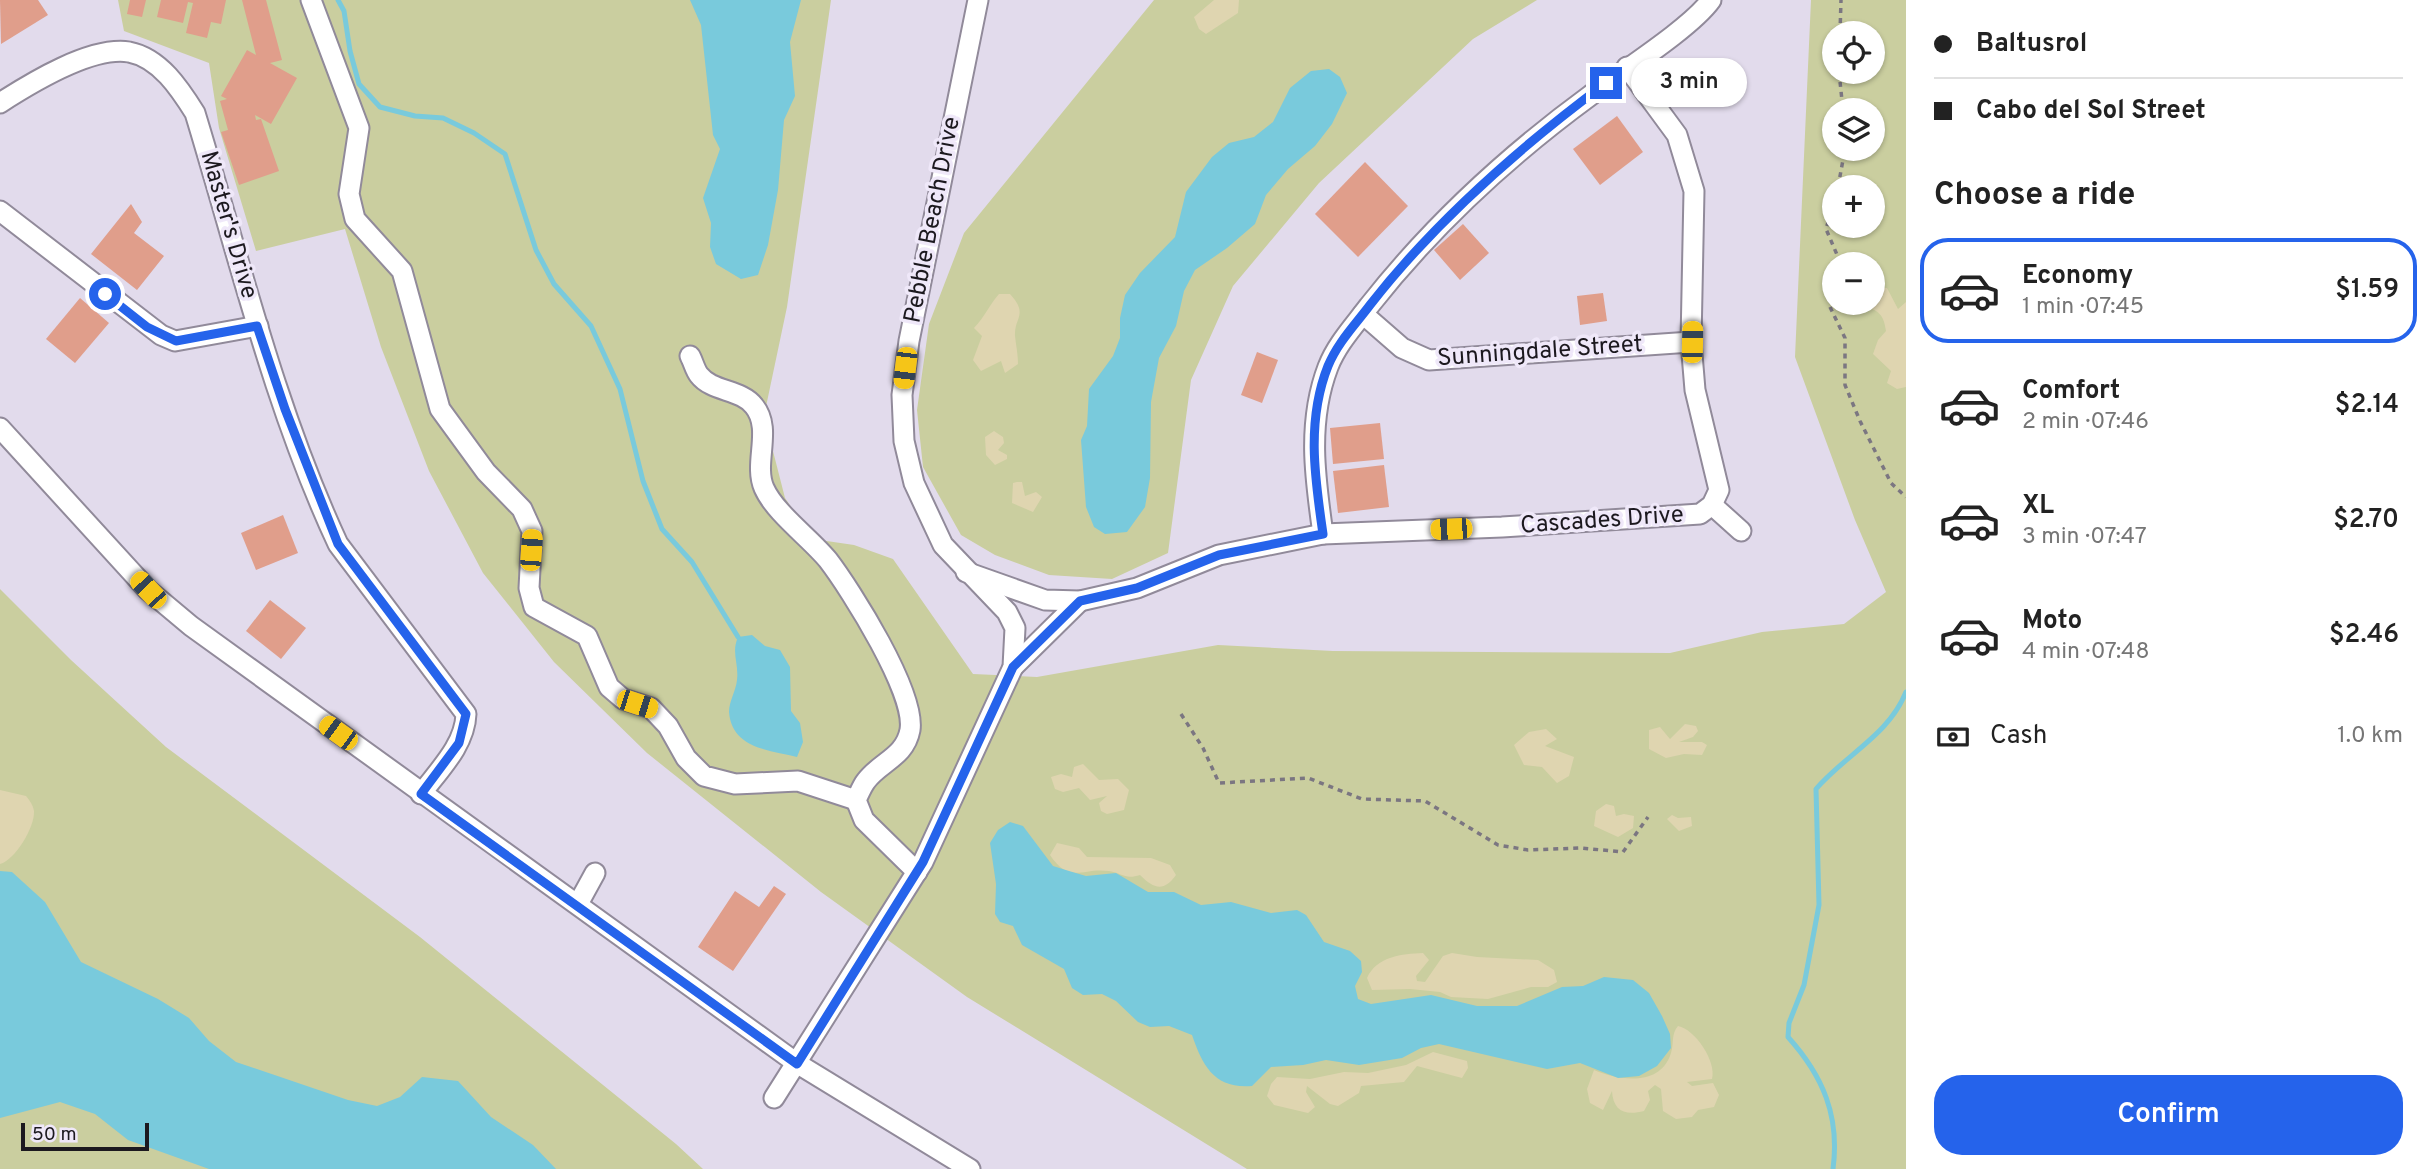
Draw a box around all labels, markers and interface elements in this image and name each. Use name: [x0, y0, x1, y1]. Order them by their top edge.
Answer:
map controls: [1822, 21, 1885, 315]
button: locate: [1822, 21, 1885, 84]
text: Baltusrol: [1976, 28, 2087, 61]
callout: 3 min: [1630, 58, 1746, 108]
route end: [1590, 67, 1622, 99]
text: 3 min: [1659, 68, 1719, 97]
text: Cabo del Sol Street: [1976, 95, 2206, 128]
button: layers: [1822, 98, 1885, 161]
street label: Pebble Beach Drive: [898, 114, 968, 326]
street label: Master's Drive: [193, 148, 263, 302]
button: +: [1822, 175, 1885, 238]
text: Choose a ride: [1934, 176, 2135, 216]
button: −: [1822, 252, 1885, 315]
icon: car: [1938, 259, 2001, 322]
text: Economy: [2022, 260, 2133, 293]
text: $1.59: [2335, 274, 2399, 307]
route start: [89, 278, 121, 310]
text: 1 min · 07:45: [2022, 293, 2144, 322]
car: [1682, 321, 1703, 363]
street label: Sunningdale Street: [1436, 330, 1644, 374]
car: [893, 346, 918, 390]
icon: car: [1938, 374, 2001, 437]
text: Comfort: [2022, 375, 2120, 408]
text: $2.14: [2335, 389, 2399, 422]
text: 2 min · 07:46: [2022, 408, 2149, 437]
icon: car: [1938, 489, 2001, 552]
text: XL: [2022, 490, 2054, 523]
street label: Cascades Drive: [1519, 500, 1685, 542]
text: $2.70: [2333, 504, 2399, 537]
car: [1430, 518, 1473, 540]
text: 3 min · 07:47: [2022, 523, 2147, 552]
car: [520, 528, 543, 572]
car: [126, 567, 171, 613]
icon: car: [1938, 604, 2001, 667]
text: Moto: [2022, 605, 2082, 638]
text: $2.46: [2329, 619, 2399, 652]
text: 4 min · 07:48: [2022, 638, 2149, 667]
car: [614, 688, 661, 720]
car: [315, 712, 362, 754]
icon: cash: [1934, 718, 1972, 756]
text: Cash: [1990, 720, 2047, 753]
text: 1.0 km: [2337, 722, 2403, 751]
button: Confirm: [1934, 1075, 2403, 1155]
scale bar: [21, 1120, 149, 1152]
text: 50 m: [32, 1123, 77, 1147]

